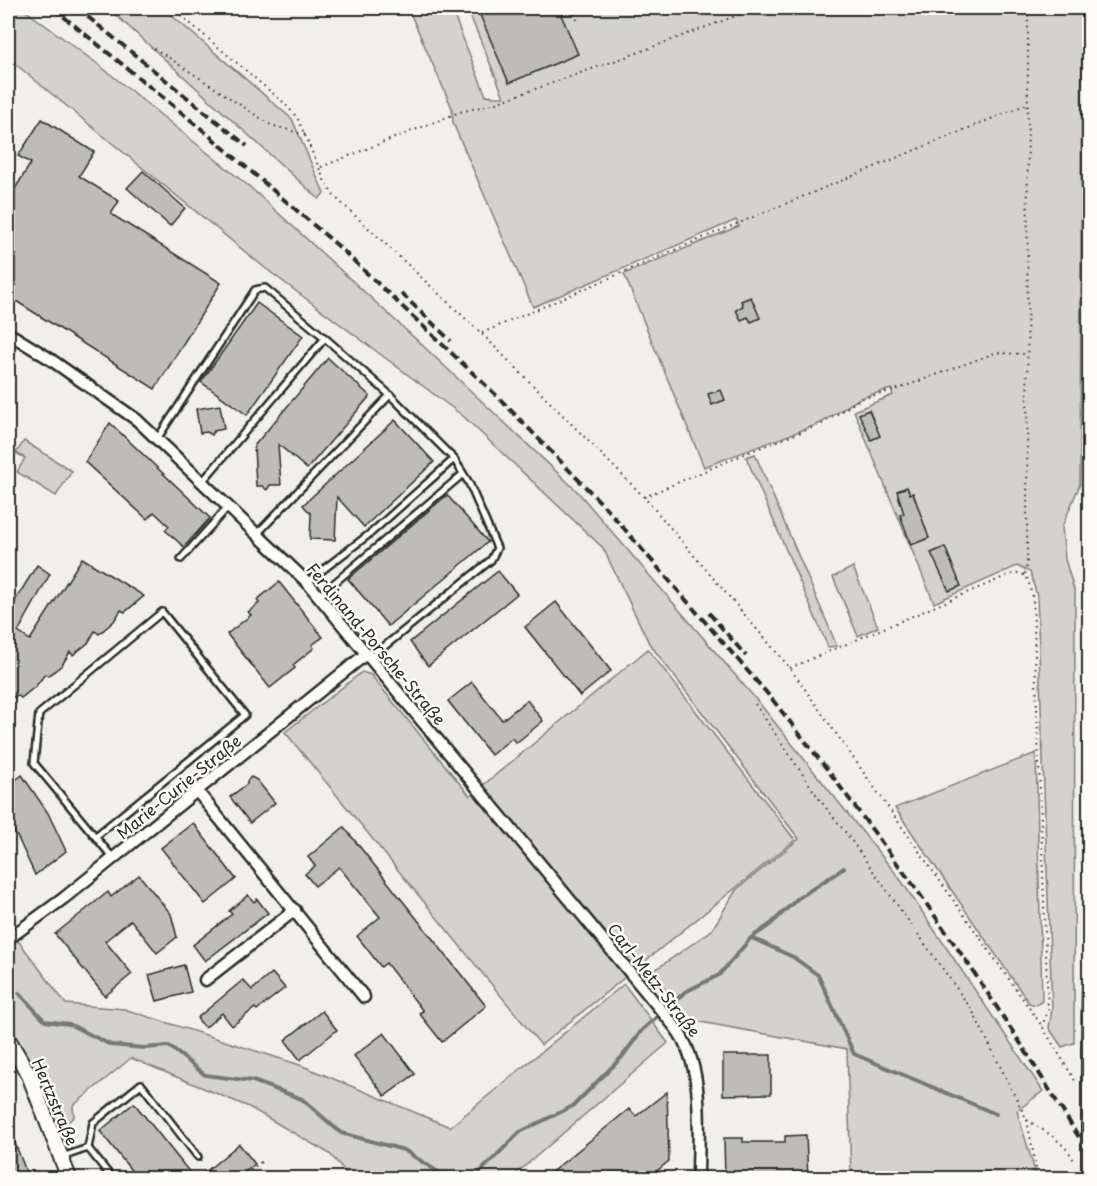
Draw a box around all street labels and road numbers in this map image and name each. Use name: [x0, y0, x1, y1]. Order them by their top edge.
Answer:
street label: Ferdinand-Porsche-Straße: [302, 557, 452, 730]
street label: Marie-Curie-Straße: [111, 728, 246, 844]
street label: Carl-Metz-Straße: [603, 917, 707, 1041]
street label: Hertzstraße: [27, 1054, 85, 1149]

